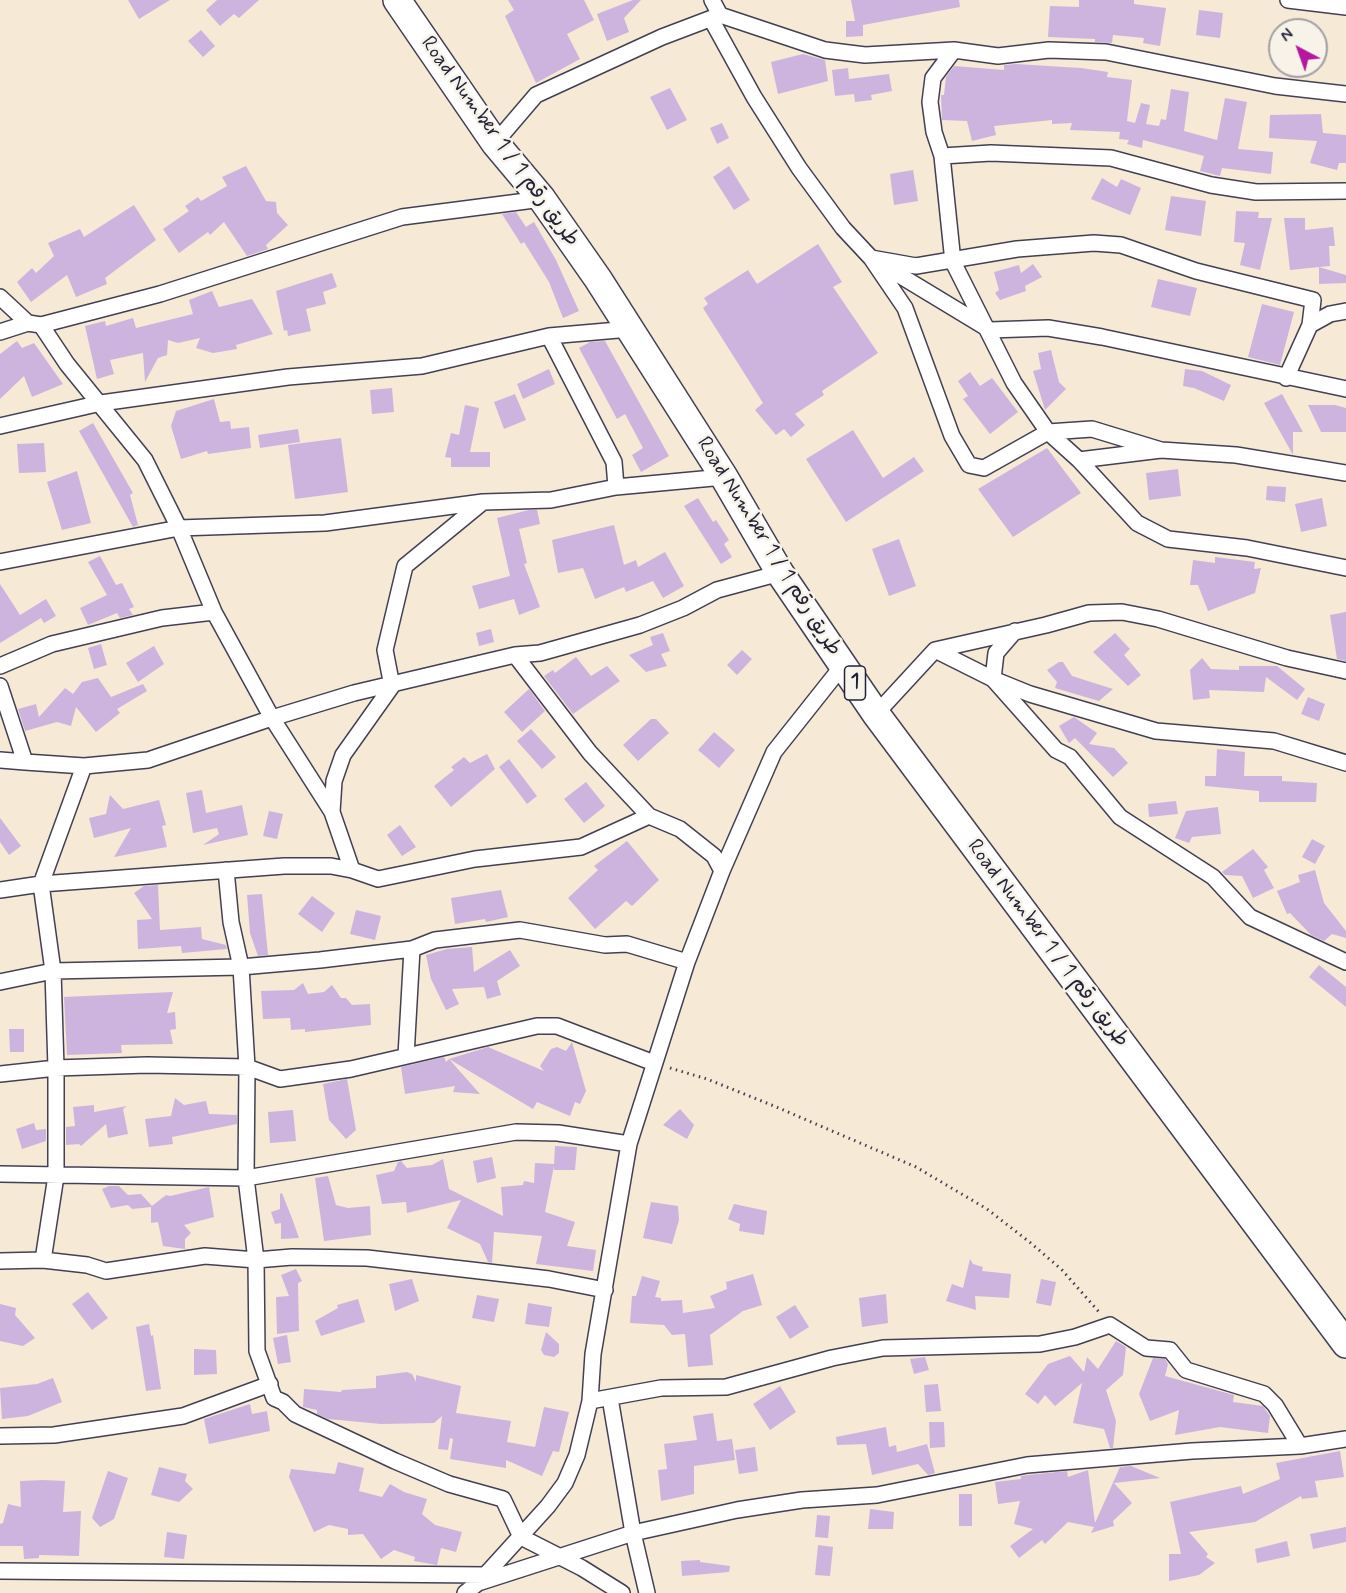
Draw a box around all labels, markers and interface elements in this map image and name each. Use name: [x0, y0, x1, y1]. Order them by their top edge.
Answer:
north arrow: [1268, 18, 1328, 78]
text: N: [1276, 24, 1298, 47]
street label: Road Number 1 / طريق رقم 1: [414, 32, 584, 252]
street label: Road Number 1 / طريق رقم 1: [690, 433, 846, 661]
road number: 1: [844, 666, 866, 700]
street label: Road Number 1 / طريق رقم 1: [961, 835, 1133, 1053]

